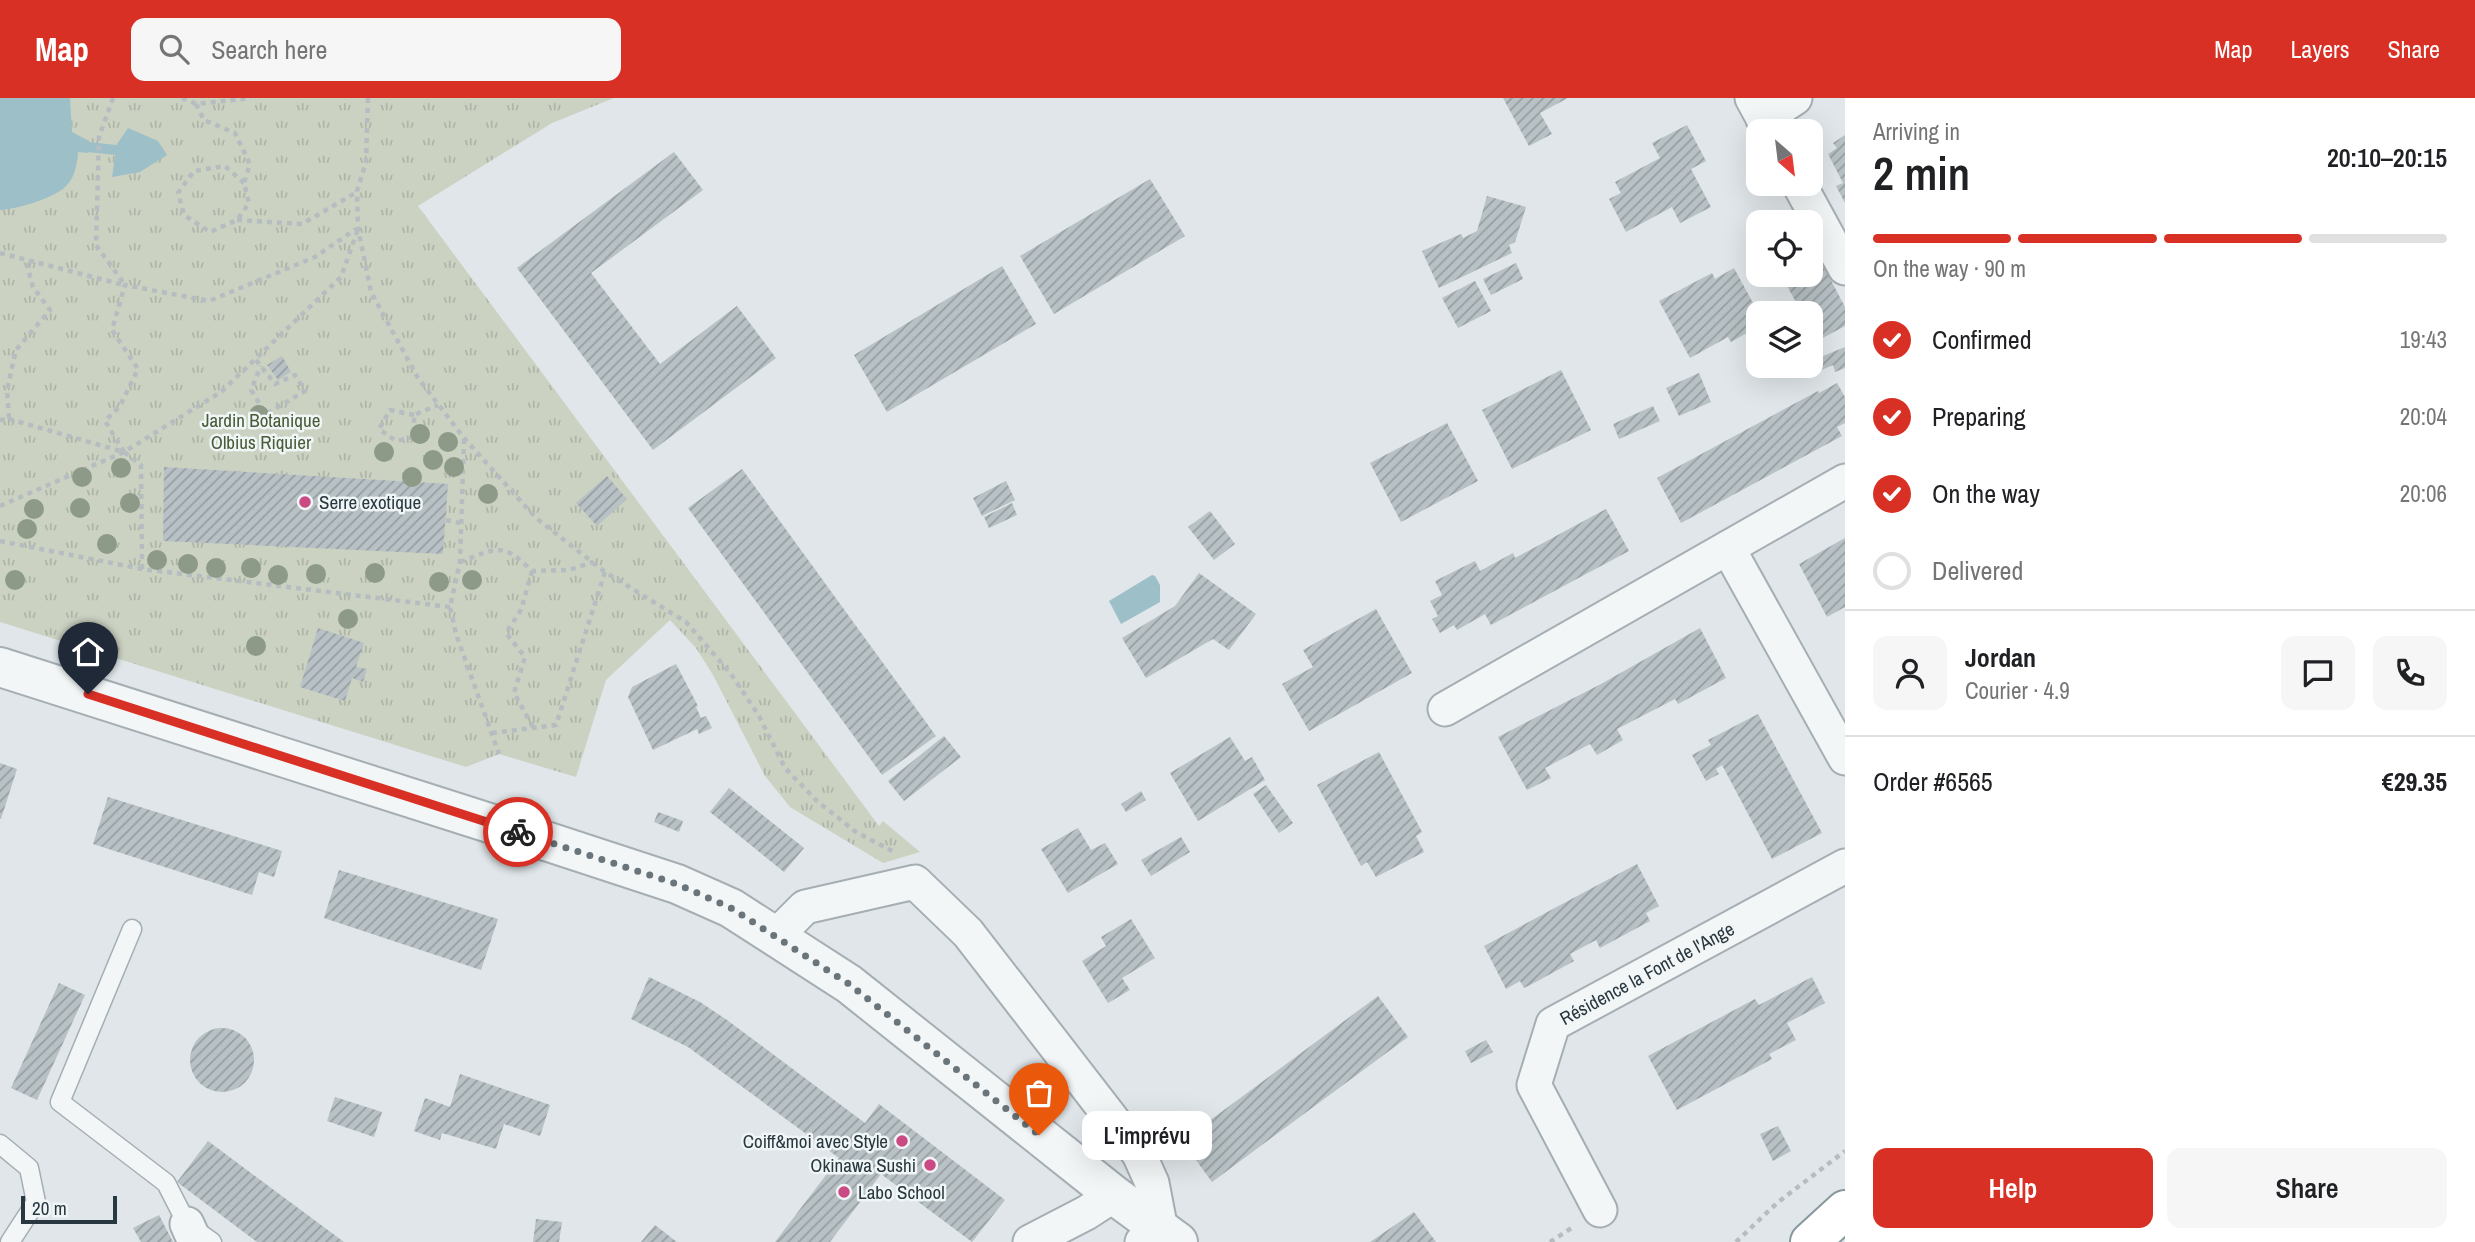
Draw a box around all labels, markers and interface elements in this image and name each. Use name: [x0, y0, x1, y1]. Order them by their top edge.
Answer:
search box: [131, 18, 621, 81]
text: Map: [35, 27, 89, 71]
icon: search: [155, 30, 193, 68]
text: Search here: [211, 32, 327, 67]
text: Map: [2214, 33, 2252, 65]
text: Layers: [2290, 33, 2349, 65]
text: Share: [2387, 33, 2440, 65]
text: Arriving in: [1873, 116, 1960, 147]
north arrow: [1746, 119, 1824, 196]
map controls: [1746, 119, 1823, 378]
text: 20:10–20:15: [2327, 140, 2447, 175]
text: 2 min: [1873, 142, 1970, 204]
button: locate: [1746, 210, 1823, 287]
text: On the way · 90 m: [1873, 253, 2026, 284]
button: layers: [1746, 301, 1823, 378]
icon: check: [1873, 321, 1911, 359]
text: Confirmed: [1932, 322, 2032, 357]
text: 19:43: [2400, 324, 2447, 355]
icon: check: [1873, 398, 1911, 436]
text: Preparing: [1932, 399, 2026, 434]
text: 20:04: [2400, 401, 2447, 432]
park label: Jardin Botanique Olbius Riquier: [202, 407, 320, 455]
icon: check: [1873, 475, 1911, 513]
text: On the way: [1932, 476, 2040, 511]
text: 20:06: [2400, 478, 2447, 509]
place label: Serre exotique: [319, 489, 421, 515]
marker: Serre exotique: [297, 494, 313, 510]
text: Delivered: [1932, 553, 2023, 588]
pin: [58, 622, 118, 694]
icon: home: [69, 633, 107, 671]
button: person: [1873, 636, 1947, 710]
button: chat: [2281, 636, 2355, 710]
button: phone: [2373, 636, 2447, 710]
text: Jordan: [1965, 640, 2036, 675]
text: Courier · 4.9: [1965, 675, 2070, 706]
text: Order #6565: [1873, 764, 1993, 799]
text: €29.35: [2382, 764, 2447, 799]
courier: [483, 797, 553, 867]
icon: bike: [499, 813, 537, 851]
street label: Résidence la Font de l'Ange: [1555, 915, 1739, 1031]
pin: [1009, 1063, 1069, 1135]
icon: bag: [1020, 1074, 1058, 1112]
callout: L'imprévu: [1081, 1110, 1210, 1160]
text: L'imprévu: [1104, 1120, 1190, 1151]
place label: Coiff&moi avec Style: [743, 1128, 888, 1154]
marker: Coiff&moi avec Style: [894, 1133, 910, 1149]
button: Help: [1873, 1148, 2153, 1228]
button: Share: [2167, 1148, 2447, 1228]
place label: Okinawa Sushi: [810, 1152, 916, 1178]
marker: Okinawa Sushi: [922, 1157, 938, 1173]
place label: Labo School: [858, 1179, 945, 1205]
marker: Labo School: [836, 1184, 852, 1200]
scale bar: [21, 1193, 117, 1225]
text: 20 m: [32, 1195, 67, 1221]

